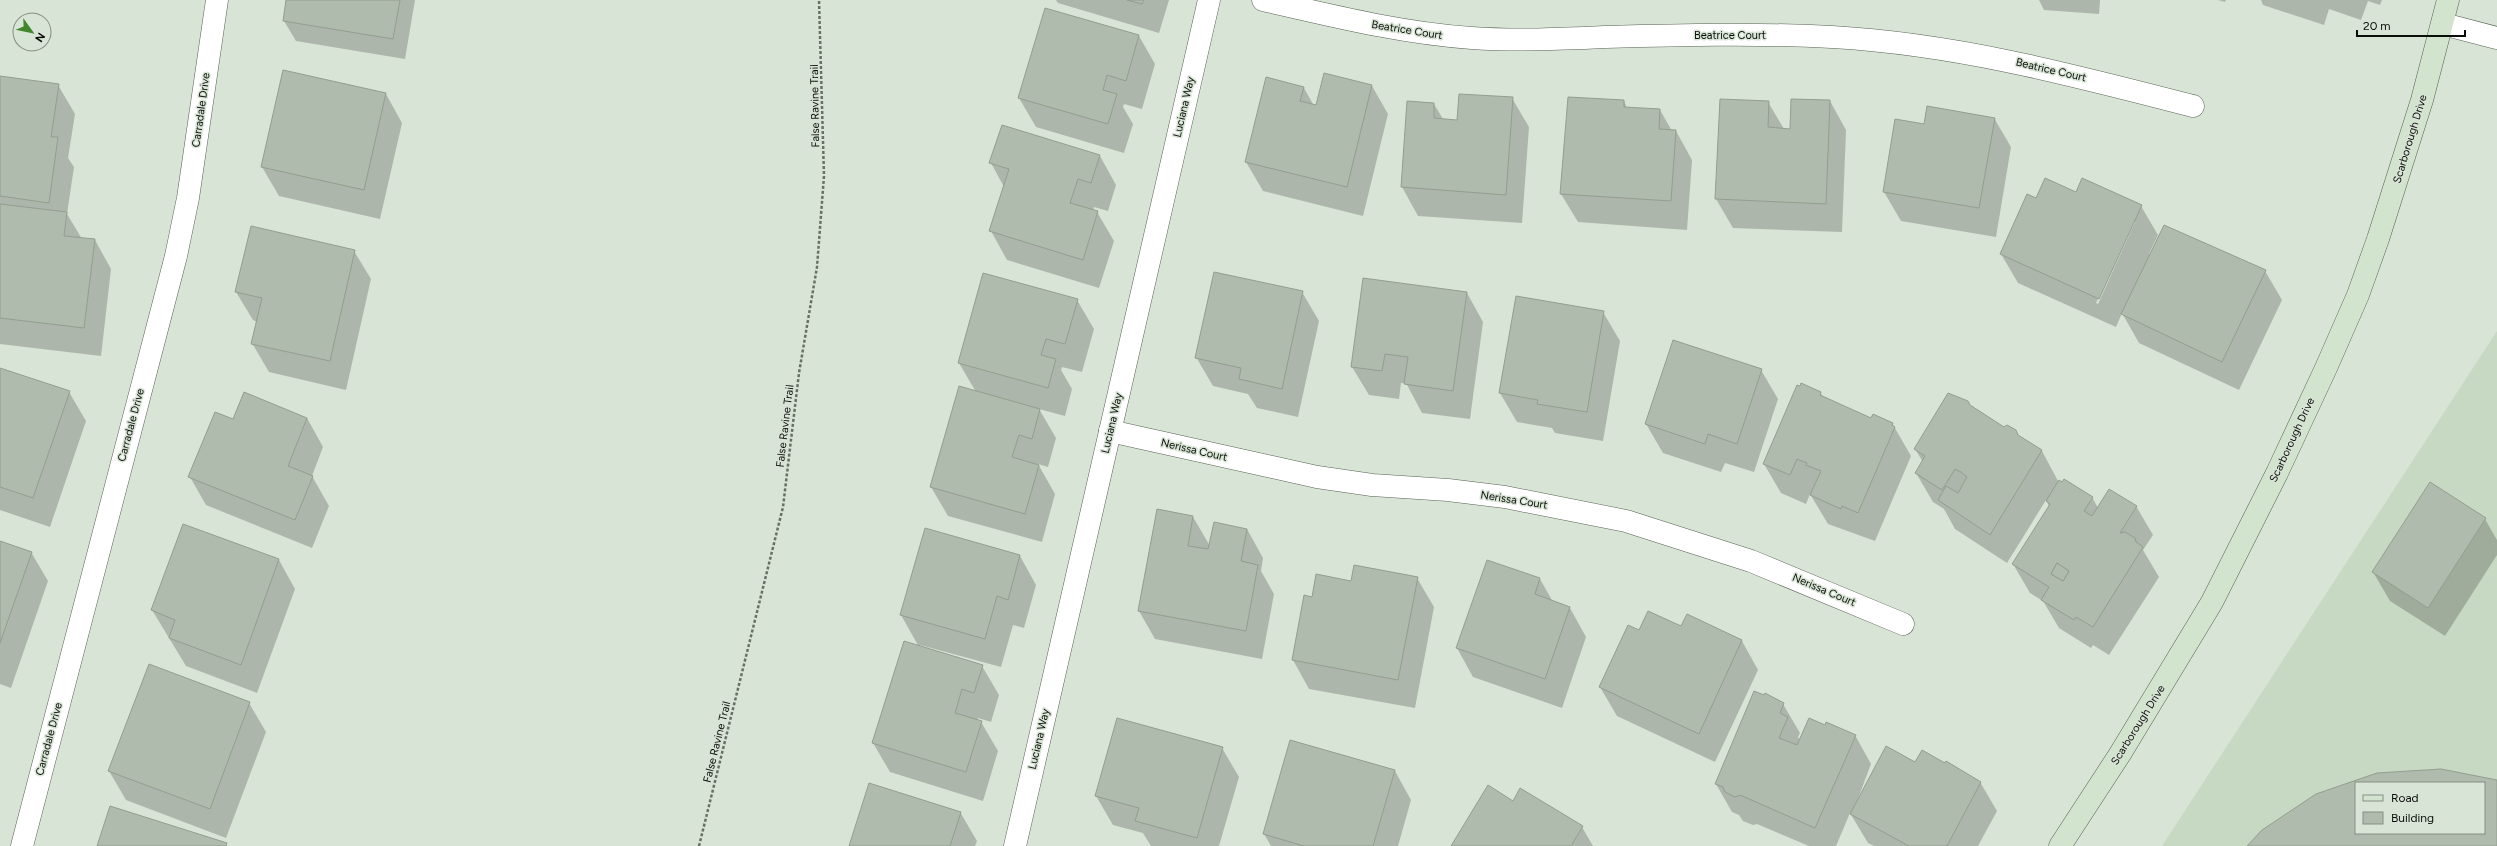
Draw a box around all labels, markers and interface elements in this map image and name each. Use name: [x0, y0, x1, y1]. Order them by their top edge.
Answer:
north arrow: [12, 12, 52, 52]
scale bar: [2357, 12, 2465, 38]
street label: Beatrice Court: [1371, 18, 1443, 42]
text: 20 m: [2363, 19, 2391, 33]
street label: Beatrice Court: [1694, 29, 1766, 42]
text: N: [32, 30, 48, 44]
street label: Beatrice Court: [2015, 56, 2087, 84]
street label: False Ravine Trail: [808, 64, 822, 148]
street label: Carradale Drive: [189, 72, 213, 148]
street label: Luciana Way: [1171, 75, 1197, 139]
street label: Scarborough Drive: [2390, 93, 2430, 185]
street label: False Ravine Trail: [773, 384, 797, 468]
street label: Carradale Drive: [115, 387, 147, 463]
street label: Luciana Way: [1099, 391, 1125, 455]
street label: Scarborough Drive: [2267, 396, 2317, 484]
street label: Nerissa Court: [1160, 436, 1228, 464]
street label: Nerissa Court: [1480, 488, 1548, 512]
street label: Nerissa Court: [1790, 571, 1858, 609]
street label: Scarborough Drive: [2108, 683, 2168, 767]
street label: False Ravine Trail: [701, 700, 733, 784]
street label: Carradale Drive: [33, 701, 65, 777]
street label: Luciana Way: [1026, 707, 1052, 771]
legend: [2355, 782, 2485, 834]
text: Road: [2391, 791, 2419, 805]
text: Building: [2391, 811, 2434, 825]

